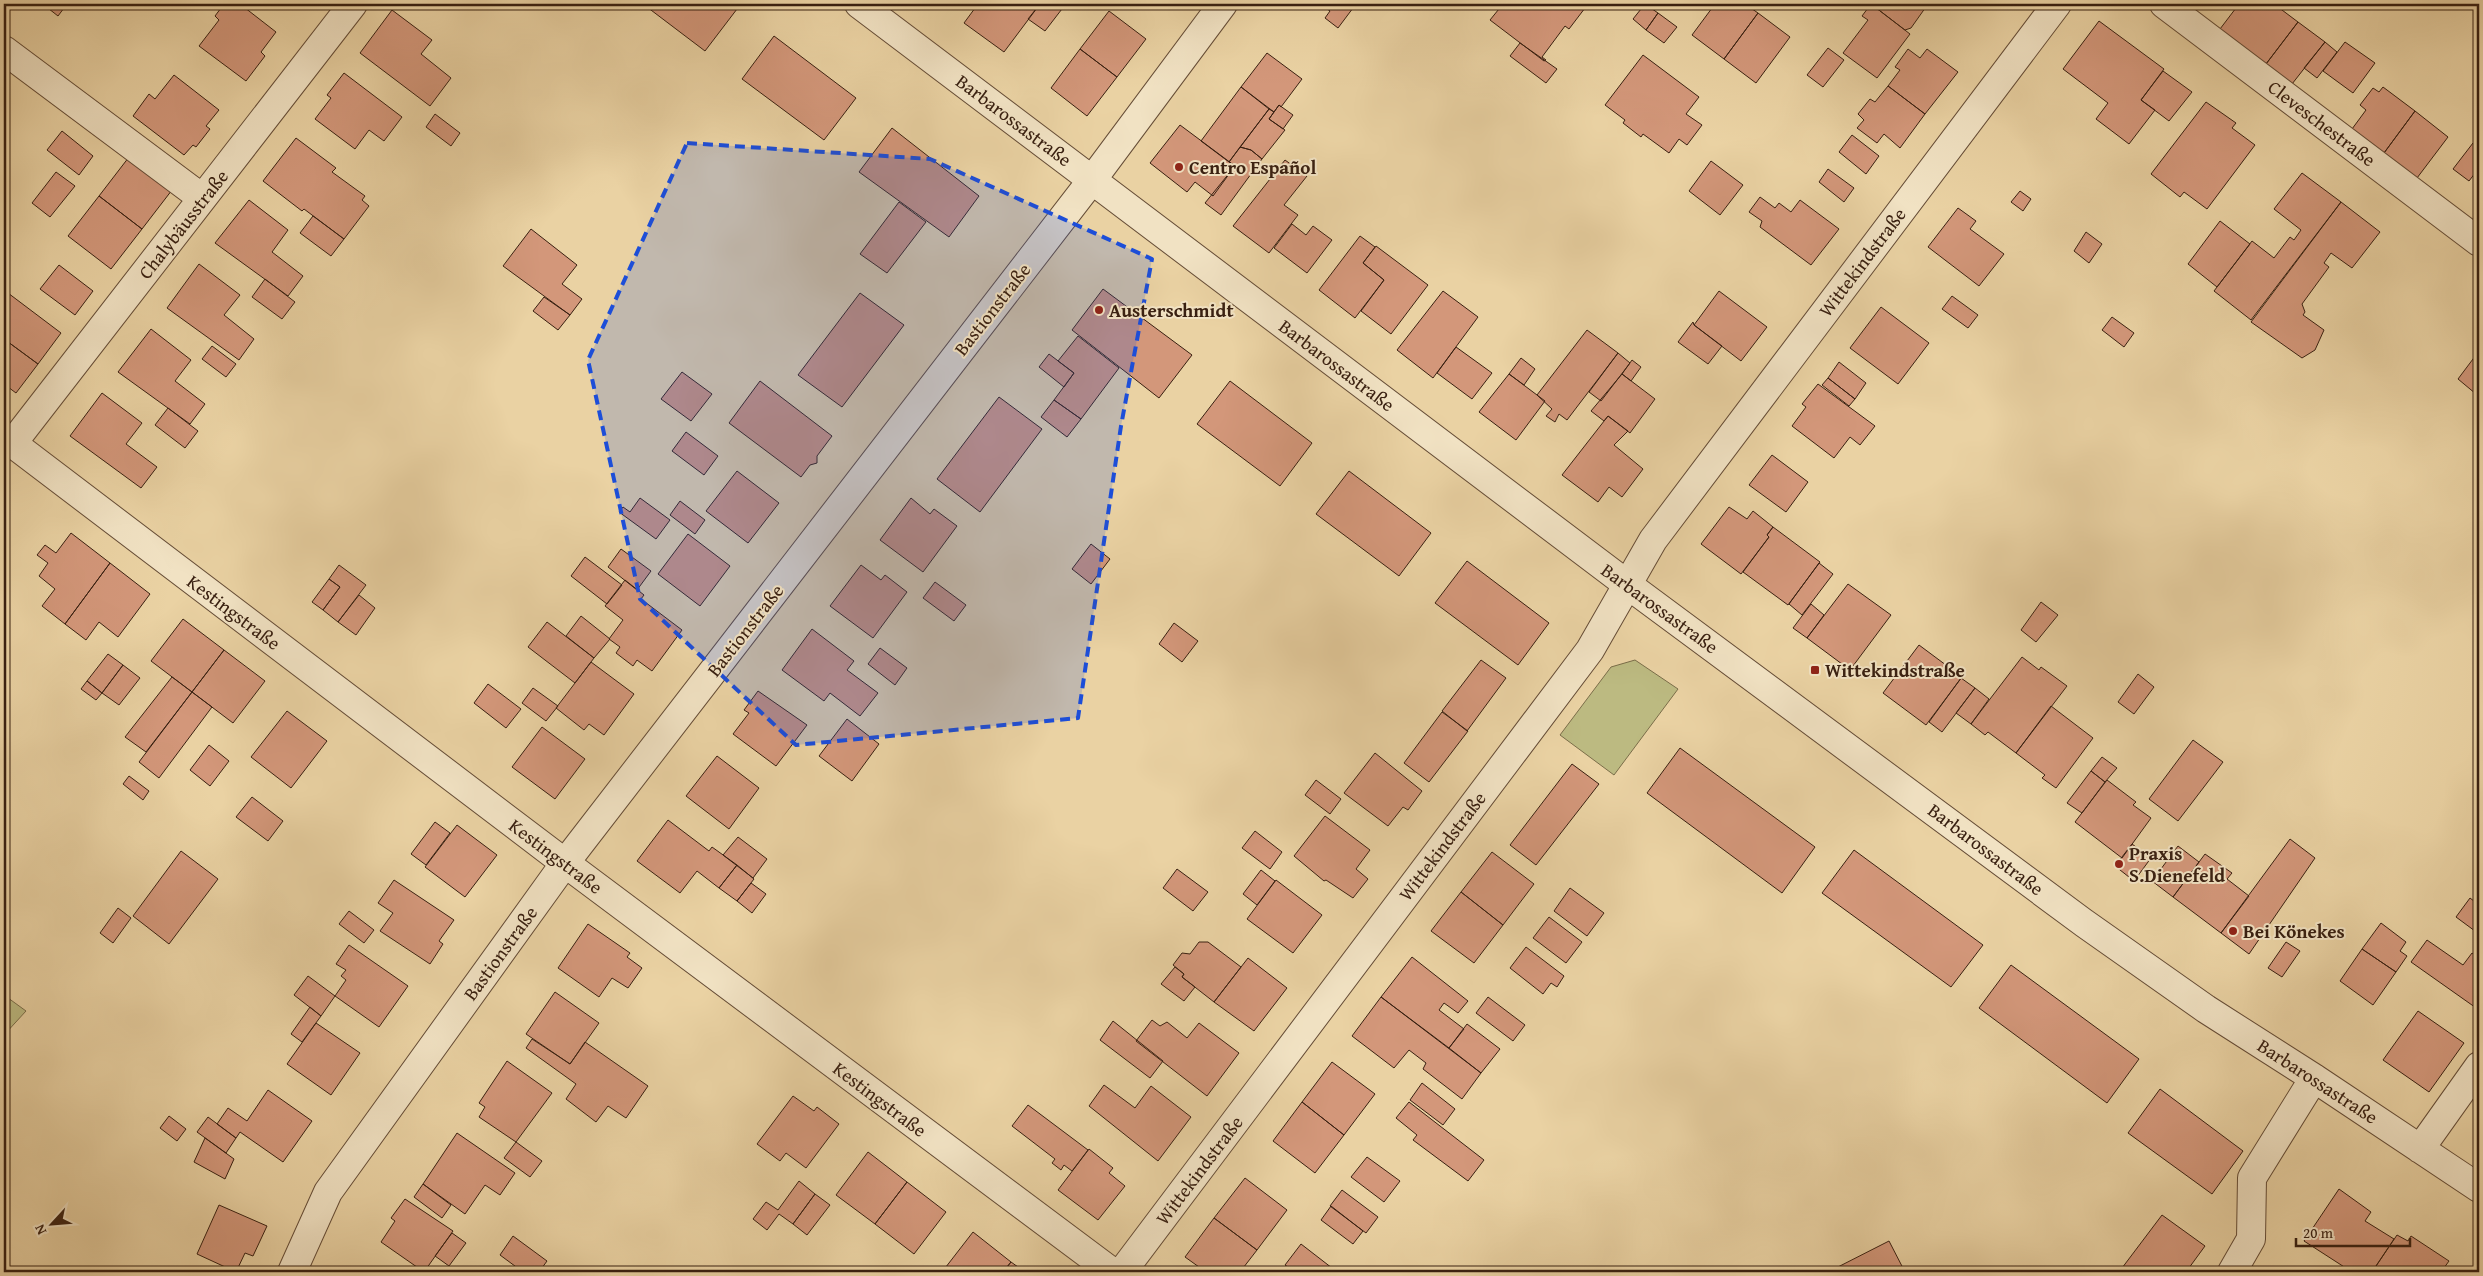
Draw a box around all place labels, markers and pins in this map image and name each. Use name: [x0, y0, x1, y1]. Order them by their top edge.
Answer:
place label: Centro Español: [1189, 153, 1316, 181]
marker: Centro Español: [1173, 161, 1185, 173]
place label: Austerschmidt: [1109, 296, 1234, 324]
marker: Austerschmidt: [1093, 304, 1105, 316]
place label: Wittekindstraße: [1825, 656, 1965, 684]
marker: Wittekindstraße: [1809, 664, 1821, 676]
place label: Praxis S.Dienefeld: [2129, 839, 2225, 889]
marker: Praxis S.Dienefeld: [2113, 858, 2125, 870]
place label: Bei Könekes: [2243, 917, 2345, 945]
marker: Bei Könekes: [2227, 925, 2239, 937]

